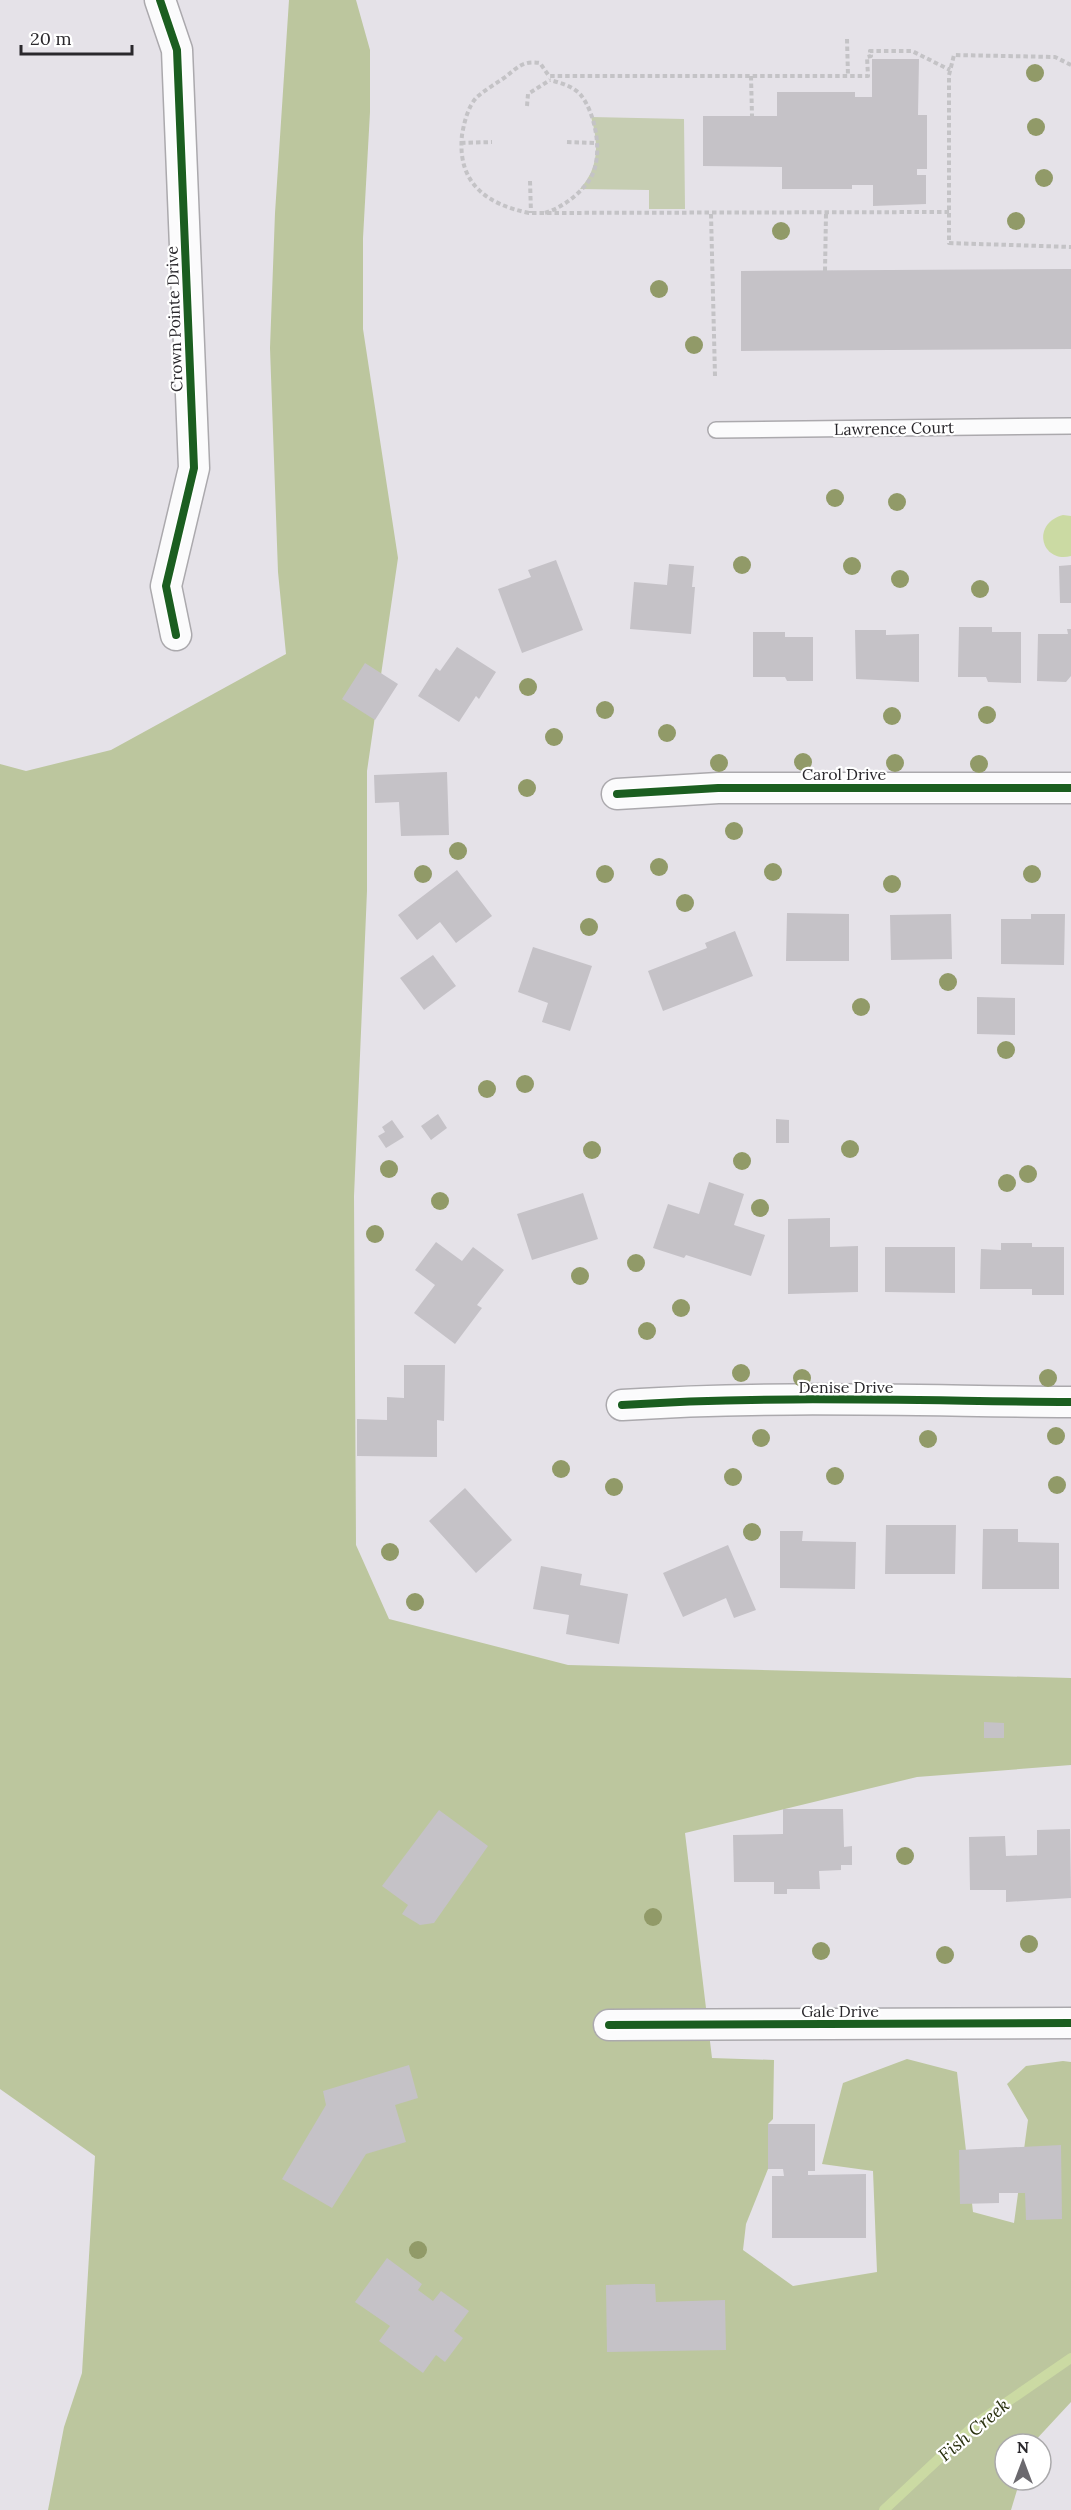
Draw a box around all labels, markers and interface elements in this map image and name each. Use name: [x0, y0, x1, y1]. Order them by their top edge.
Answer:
scale bar: [21, 18, 132, 56]
text: 20 m: [30, 27, 72, 50]
street label: Crown Pointe Drive: [161, 245, 187, 392]
street label: Lawrence Court: [834, 417, 955, 439]
street label: Carol Drive: [802, 764, 886, 784]
street label: Denise Drive: [798, 1377, 894, 1397]
street label: Gale Drive: [801, 2001, 879, 2021]
water label: Fish Creek: [933, 2393, 1014, 2466]
north arrow: [993, 2432, 1053, 2492]
text: N: [1017, 2437, 1029, 2457]

